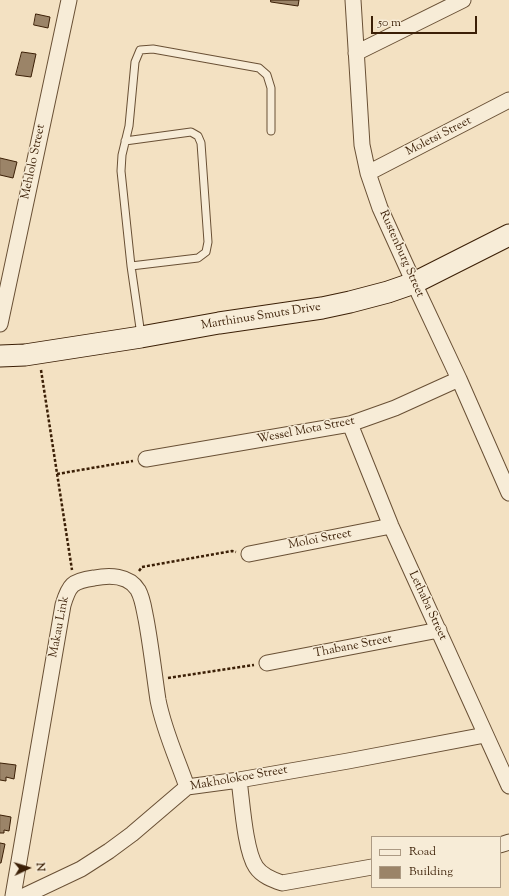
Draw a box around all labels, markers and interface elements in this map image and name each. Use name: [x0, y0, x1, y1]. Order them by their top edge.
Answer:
scale bar: [373, 8, 479, 34]
text: 50 m: [378, 14, 401, 32]
street label: Moletsi Street: [404, 114, 474, 160]
street label: Mehlolo Street: [19, 123, 49, 201]
street label: Rustenburg Street: [375, 208, 427, 300]
street label: Marthinus Smuts Drive: [200, 300, 322, 334]
street label: Wessel Mota Street: [256, 414, 356, 448]
street label: Moloi Street: [287, 527, 353, 553]
street label: Lethaba Street: [405, 569, 449, 643]
street label: Makau Link: [47, 595, 73, 659]
street label: Thabane Street: [313, 632, 393, 662]
street label: Makholokoe Street: [189, 763, 289, 795]
legend: [371, 836, 501, 888]
text: Road: [409, 843, 436, 861]
north arrow: [8, 848, 48, 888]
text: N: [32, 862, 48, 872]
text: Building: [409, 863, 453, 881]

